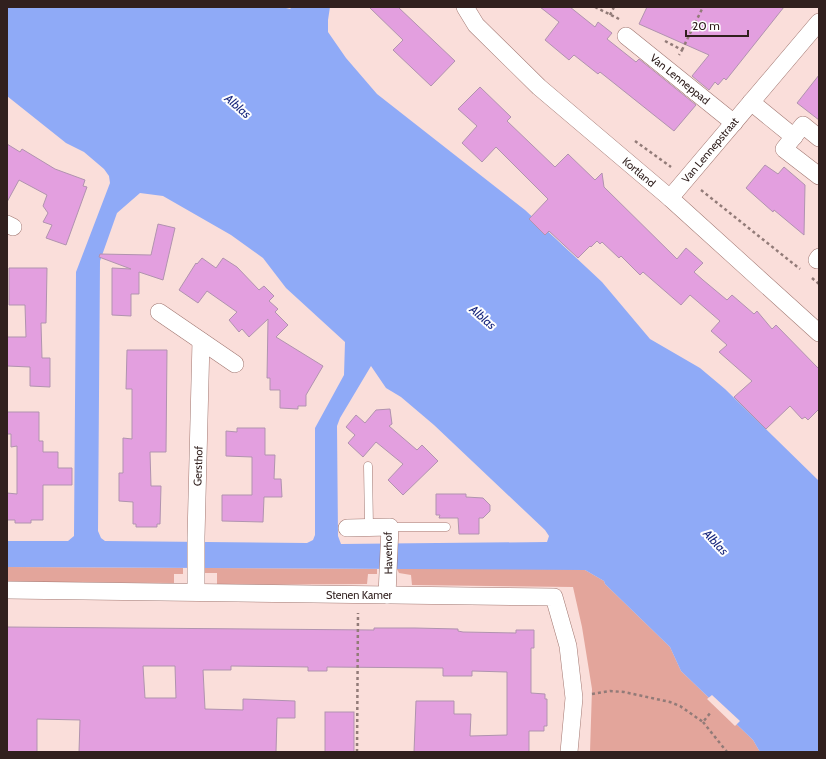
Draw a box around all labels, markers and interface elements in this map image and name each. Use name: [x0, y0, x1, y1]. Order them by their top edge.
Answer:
scale bar: [686, 12, 748, 38]
text: 20 m: [692, 18, 720, 33]
street label: Van Lenneppad: [647, 51, 713, 107]
water label: Alblas: [221, 90, 254, 122]
street label: Van Lennepstraat: [679, 114, 742, 186]
street label: Kortland: [619, 154, 659, 190]
water label: Alblas: [466, 301, 499, 333]
street label: Gersthof: [190, 445, 206, 486]
water label: Alblas: [700, 525, 732, 558]
street label: Haverhof: [381, 531, 395, 575]
street label: Stenen Kamer: [326, 588, 393, 602]

